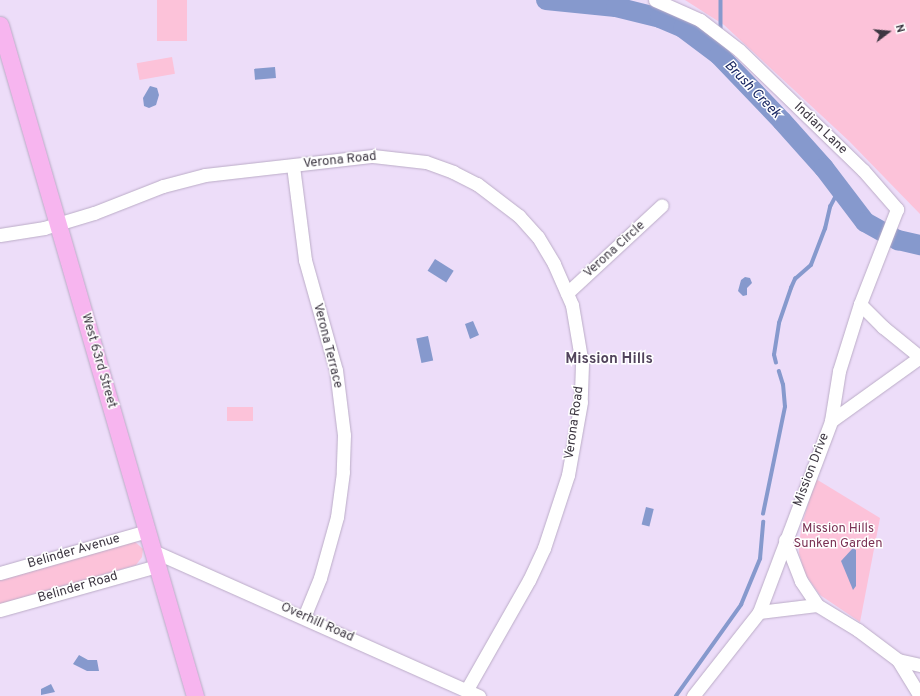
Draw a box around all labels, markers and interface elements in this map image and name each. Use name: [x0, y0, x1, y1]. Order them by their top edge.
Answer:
north arrow: [868, 12, 908, 52]
text: N: [892, 23, 907, 34]
water label: Brush Creek: [720, 58, 784, 122]
street label: Indian Lane: [790, 100, 850, 158]
street label: Verona Road: [303, 149, 377, 173]
street label: Verona Circle: [581, 218, 649, 282]
street label: Verona Terrace: [309, 302, 345, 390]
street label: West 63rd Street: [77, 312, 119, 410]
district label: Mission Hills: [565, 351, 653, 369]
street label: Verona Road: [562, 385, 588, 461]
street label: Mission Drive: [791, 431, 833, 509]
park label: Mission Hills Sunken Garden: [794, 522, 882, 553]
street label: Belinder Avenue: [26, 531, 122, 573]
street label: Belinder Road: [36, 569, 120, 607]
street label: Overhill Road: [278, 600, 356, 646]

